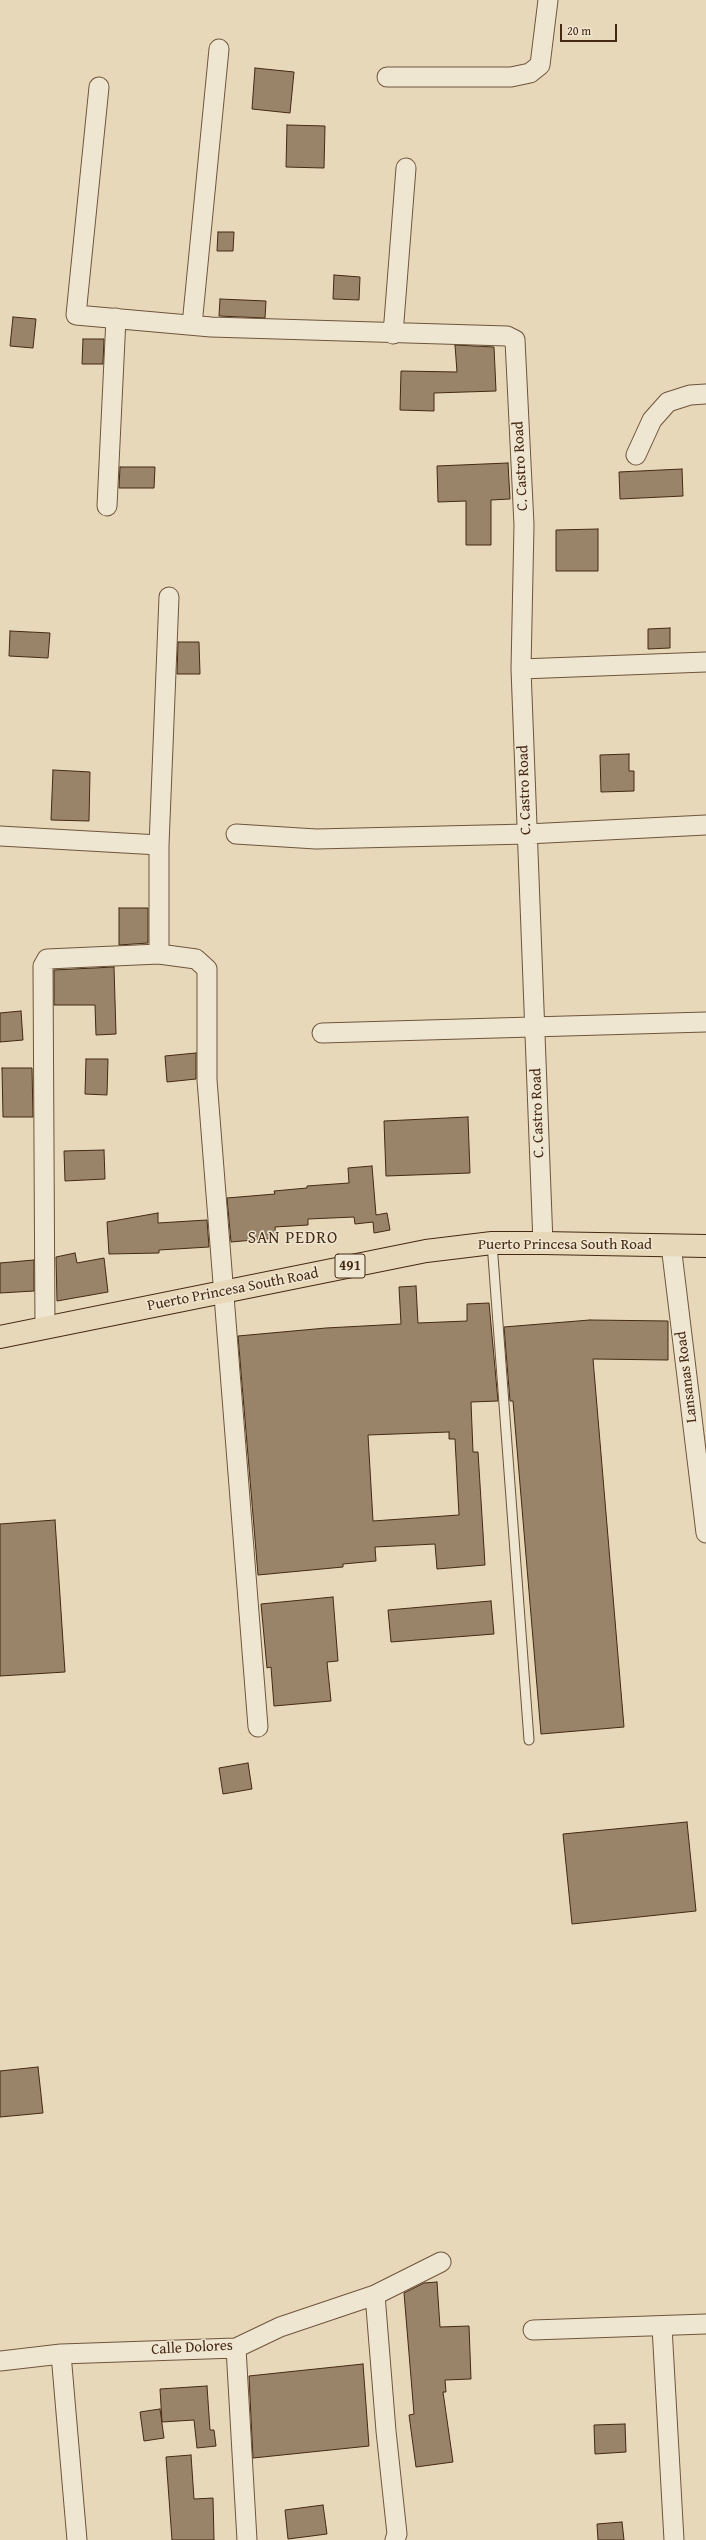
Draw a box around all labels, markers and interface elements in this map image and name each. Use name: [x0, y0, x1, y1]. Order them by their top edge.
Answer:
scale bar: [562, 16, 619, 42]
text: 20 m: [567, 22, 591, 39]
street label: C. Castro Road: [510, 421, 532, 511]
street label: C. Castro Road: [514, 745, 536, 835]
street label: C. Castro Road: [527, 1068, 549, 1158]
district label: SAN PEDRO: [248, 1229, 338, 1249]
street label: Puerto Princesa South Road: [478, 1236, 652, 1254]
road number: 491: [335, 1254, 365, 1278]
street label: Puerto Princesa South Road: [146, 1265, 320, 1315]
street label: Lansanas Road: [672, 1330, 702, 1424]
street label: Calle Dolores: [151, 2337, 233, 2359]

